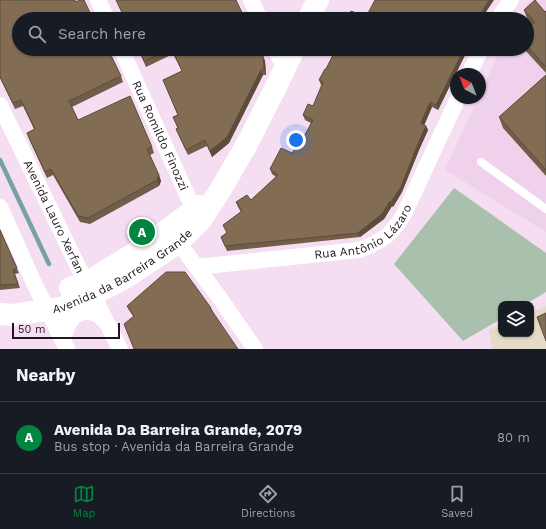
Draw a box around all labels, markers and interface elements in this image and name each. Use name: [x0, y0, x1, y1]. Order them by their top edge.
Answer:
search box: [12, 12, 534, 56]
icon: search: [26, 23, 48, 45]
text: Search here: [58, 25, 146, 43]
north arrow: [450, 68, 486, 104]
street label: Rua Romildo Finozzi: [129, 78, 191, 193]
your location: [286, 130, 306, 150]
street label: Avenida Lauro Xerfan: [21, 158, 87, 276]
street label: Rua Antônio Lázaro: [314, 202, 415, 262]
pin: A: [129, 217, 155, 247]
street label: Avenida da Barreira Grande: [46, 224, 194, 314]
map controls: [498, 301, 534, 337]
button: layers: [498, 301, 534, 337]
scale bar: [12, 321, 120, 340]
text: 50 m: [18, 323, 45, 336]
text: Nearby: [16, 365, 75, 385]
text: Avenida Da Barreira Grande, 2079: [54, 421, 302, 439]
text: A: [25, 430, 33, 445]
text: 80 m: [497, 430, 530, 445]
text: Bus stop · Avenida da Barreira Grande: [54, 439, 294, 454]
tab: Map: [73, 483, 95, 520]
tab: Directions: [241, 483, 295, 520]
tab: Saved: [441, 483, 473, 520]

